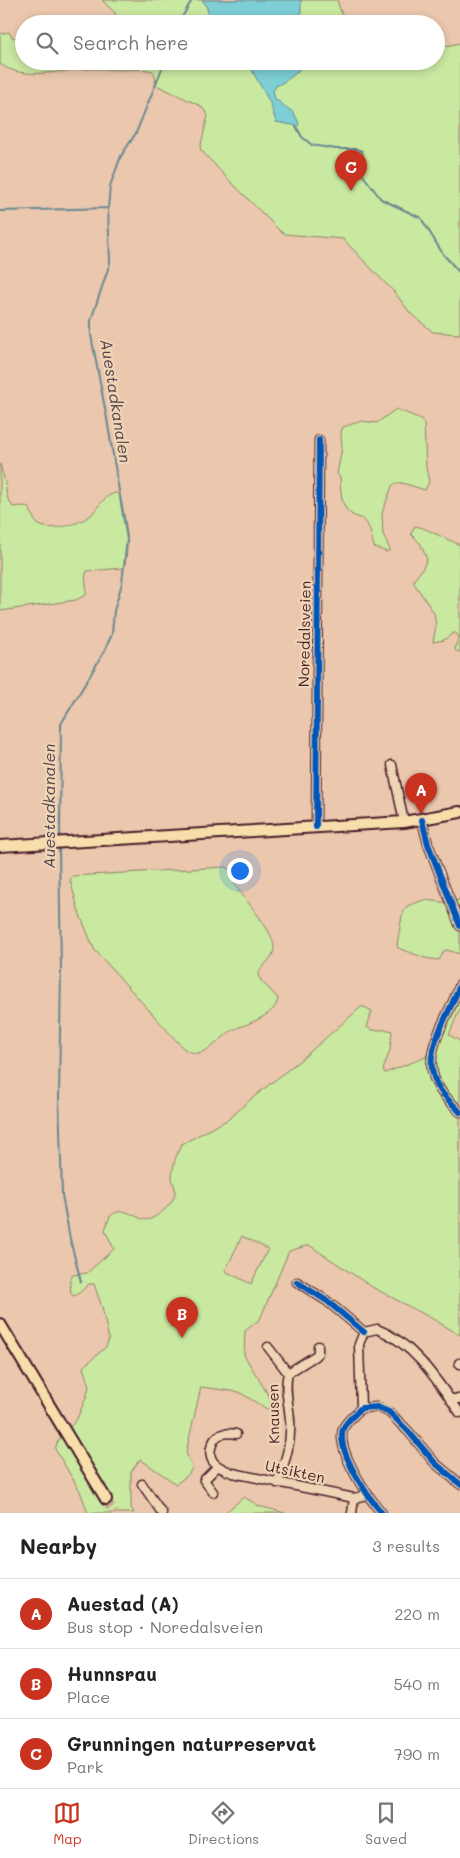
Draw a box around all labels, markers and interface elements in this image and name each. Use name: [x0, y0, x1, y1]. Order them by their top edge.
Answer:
search box: [15, 15, 445, 70]
icon: search: [33, 29, 61, 57]
text: Search here: [73, 30, 189, 55]
pin: C: [335, 150, 367, 191]
water label: Auestadkanalen: [96, 338, 137, 464]
street label: Noredalsveien: [293, 581, 315, 687]
water label: Auestadkanalen: [38, 744, 59, 868]
pin: A: [405, 773, 437, 814]
your location: [227, 858, 253, 884]
pin: B: [166, 1297, 198, 1338]
street label: Knausen: [262, 1384, 284, 1444]
street label: Utsikten: [263, 1455, 327, 1487]
text: Nearby: [20, 1532, 97, 1559]
text: 3 results: [372, 1535, 440, 1556]
text: Auestad (A): [67, 1591, 179, 1616]
text: A: [30, 1603, 42, 1624]
text: 220 m: [394, 1603, 440, 1624]
text: Bus stop · Noredalsveien: [67, 1616, 263, 1637]
text: Hunnsrau: [67, 1661, 157, 1686]
text: B: [31, 1673, 41, 1694]
text: 540 m: [394, 1673, 440, 1694]
text: Place: [67, 1686, 110, 1707]
text: Grunningen naturreservat: [67, 1731, 316, 1756]
text: C: [30, 1743, 42, 1764]
text: 790 m: [394, 1743, 440, 1764]
text: Park: [67, 1756, 103, 1777]
tab: Map: [53, 1799, 82, 1848]
tab: Directions: [188, 1799, 259, 1848]
tab: Saved: [365, 1799, 407, 1848]

